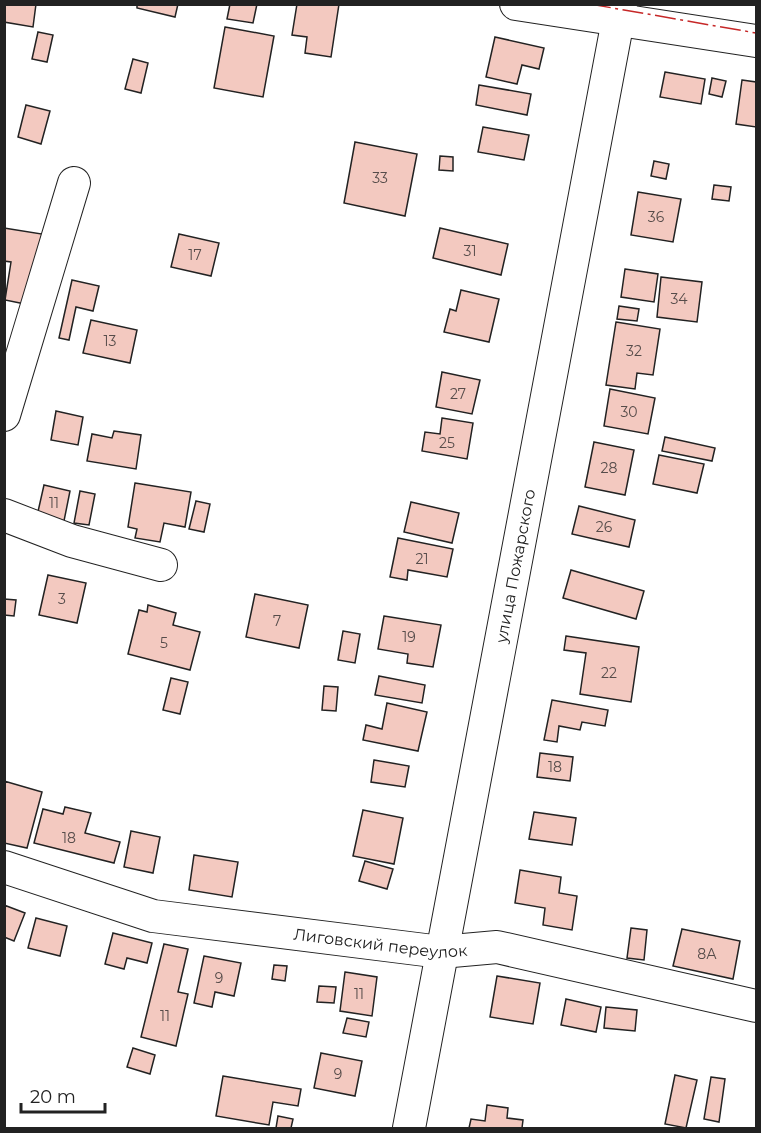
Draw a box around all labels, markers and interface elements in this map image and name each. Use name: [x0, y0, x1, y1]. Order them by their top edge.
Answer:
house number: 33: [372, 169, 388, 187]
house number: 36: [648, 208, 665, 226]
house number: 31: [464, 242, 476, 260]
house number: 17: [188, 246, 202, 264]
house number: 34: [670, 290, 688, 308]
house number: 13: [104, 332, 117, 350]
house number: 32: [626, 342, 642, 360]
house number: 27: [450, 385, 466, 403]
house number: 30: [620, 403, 638, 421]
house number: 25: [439, 434, 455, 452]
house number: 28: [601, 459, 618, 477]
street label: улица Пожарского: [492, 487, 539, 646]
house number: 11: [49, 494, 59, 512]
house number: 26: [596, 518, 613, 536]
house number: 21: [415, 550, 429, 568]
house number: 3: [58, 590, 66, 608]
house number: 7: [273, 612, 281, 630]
house number: 19: [402, 628, 416, 646]
house number: 5: [160, 634, 168, 652]
house number: 22: [601, 664, 617, 682]
house number: 18: [548, 758, 562, 776]
house number: 18: [62, 829, 76, 847]
street label: Лиговский переулок: [292, 925, 469, 962]
house number: 8А: [697, 945, 717, 963]
house number: 9: [215, 969, 223, 987]
house number: 11: [354, 985, 364, 1003]
house number: 11: [160, 1007, 170, 1025]
house number: 9: [334, 1065, 342, 1083]
scale bar: [21, 1076, 105, 1114]
text: 20 m: [30, 1086, 76, 1108]

